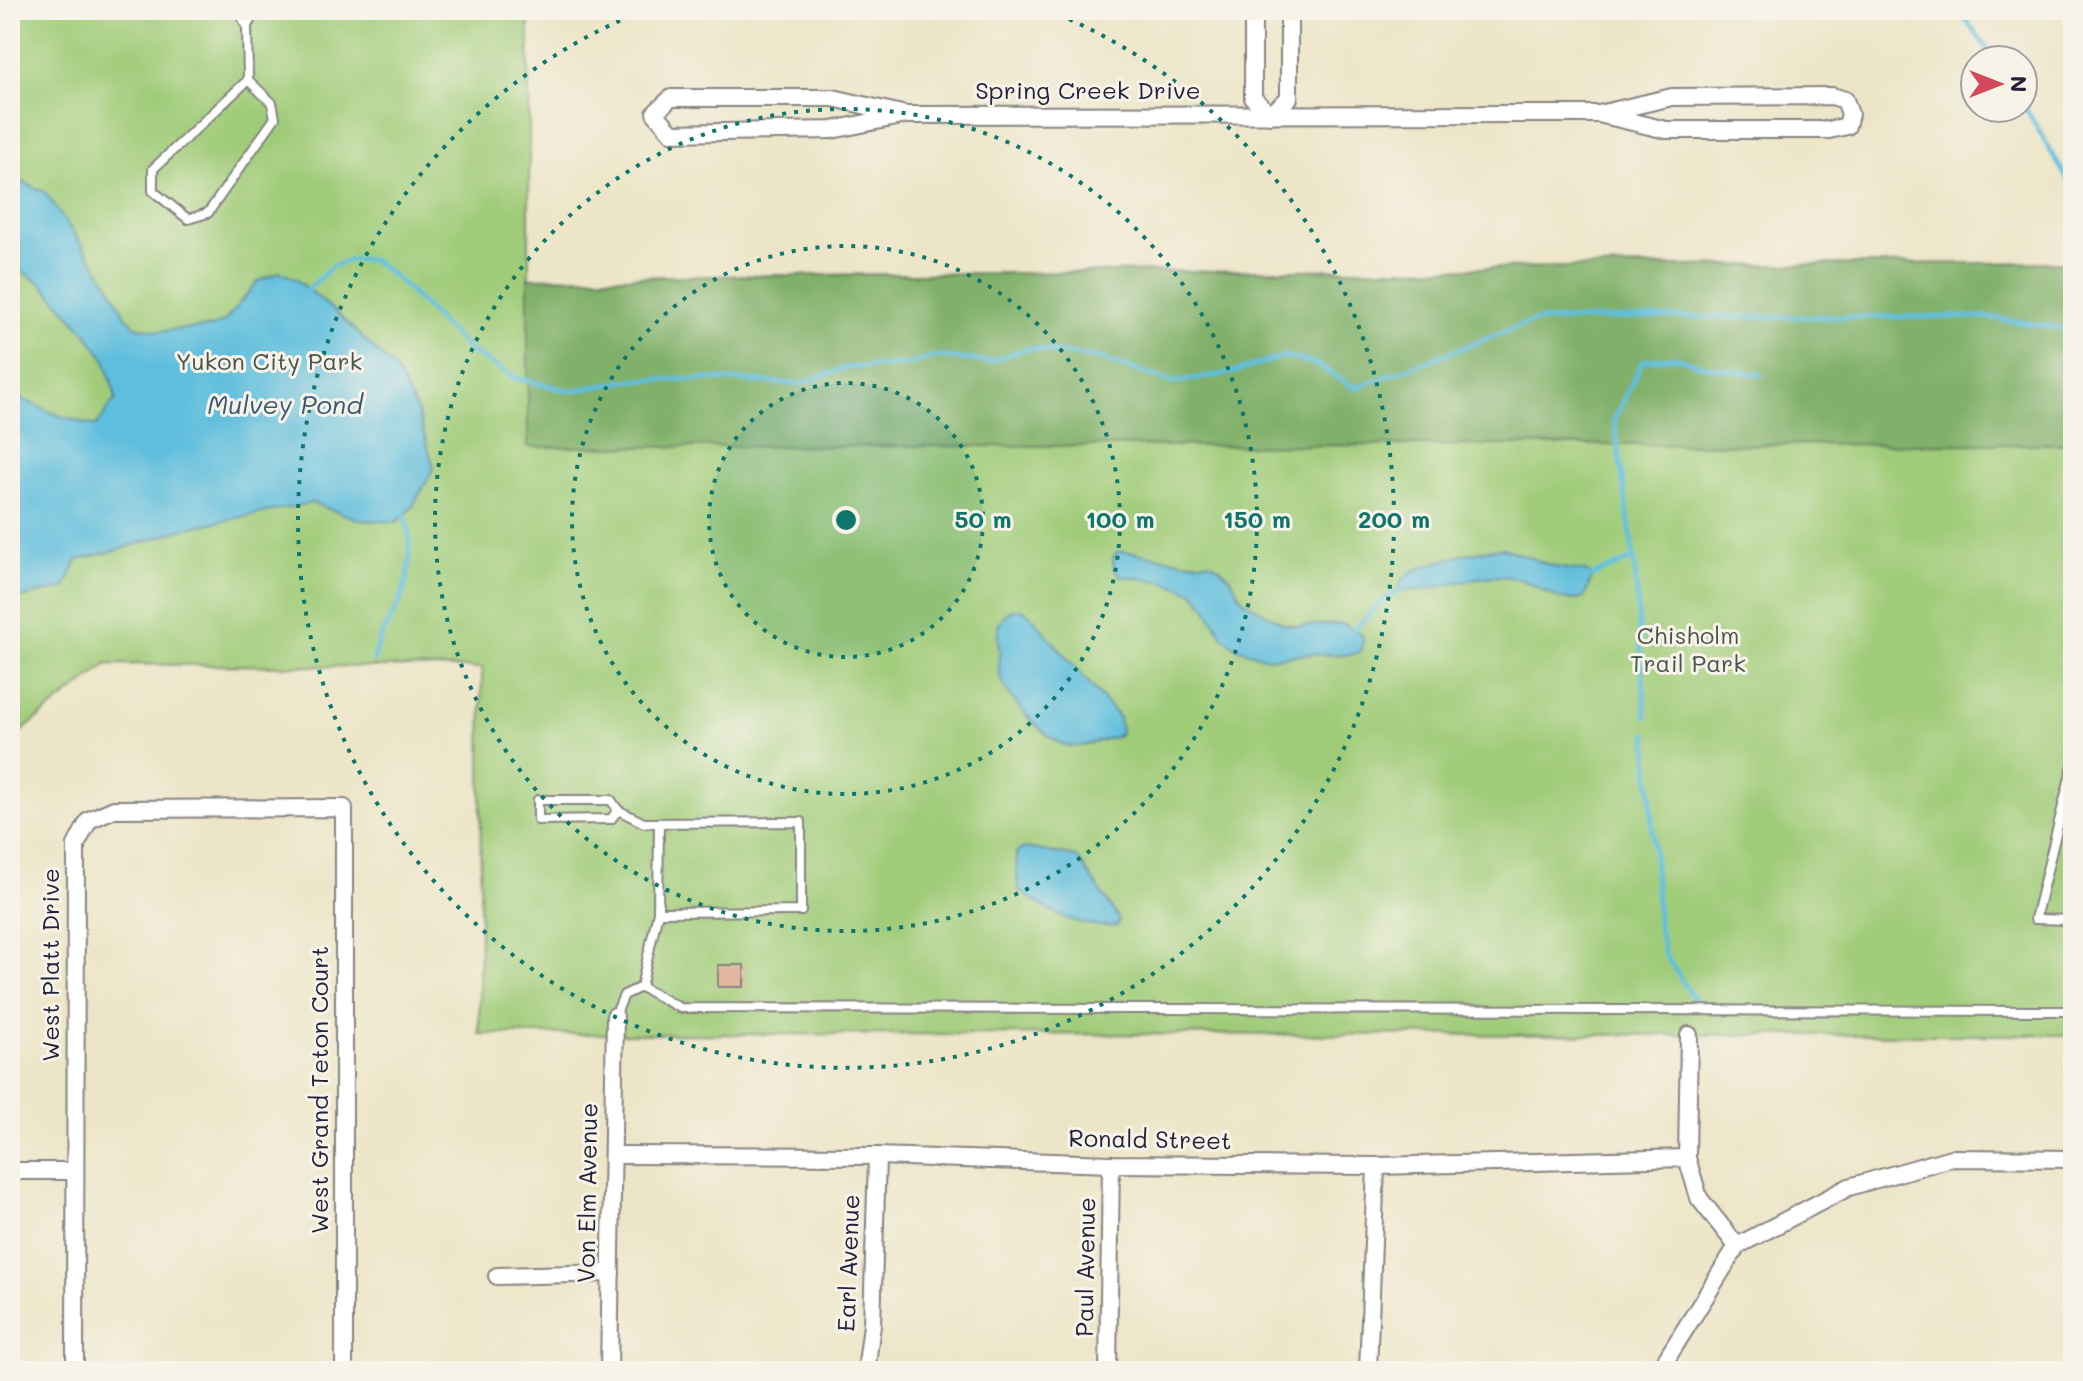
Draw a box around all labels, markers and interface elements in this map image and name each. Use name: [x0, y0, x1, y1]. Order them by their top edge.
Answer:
north arrow: [1959, 44, 2039, 124]
street label: Spring Creek Drive: [975, 74, 1201, 105]
text: N: [2005, 76, 2034, 92]
park label: Yukon City Park: [176, 345, 362, 376]
water label: Mulvey Pond: [207, 387, 364, 421]
text: 50 m: [954, 503, 1012, 534]
text: 100 m: [1085, 503, 1155, 534]
text: 150 m: [1223, 503, 1291, 534]
text: 200 m: [1358, 503, 1430, 534]
centre of rings: [832, 506, 860, 534]
park label: Chisholm Trail Park: [1630, 619, 1746, 678]
street label: West Platt Drive: [34, 868, 65, 1062]
street label: West Grand Teton Court: [303, 946, 334, 1234]
street label: Von Elm Avenue: [569, 1103, 604, 1283]
street label: Ronald Street: [1068, 1122, 1232, 1155]
street label: Earl Avenue: [830, 1194, 865, 1332]
street label: Paul Avenue: [1068, 1197, 1101, 1337]

